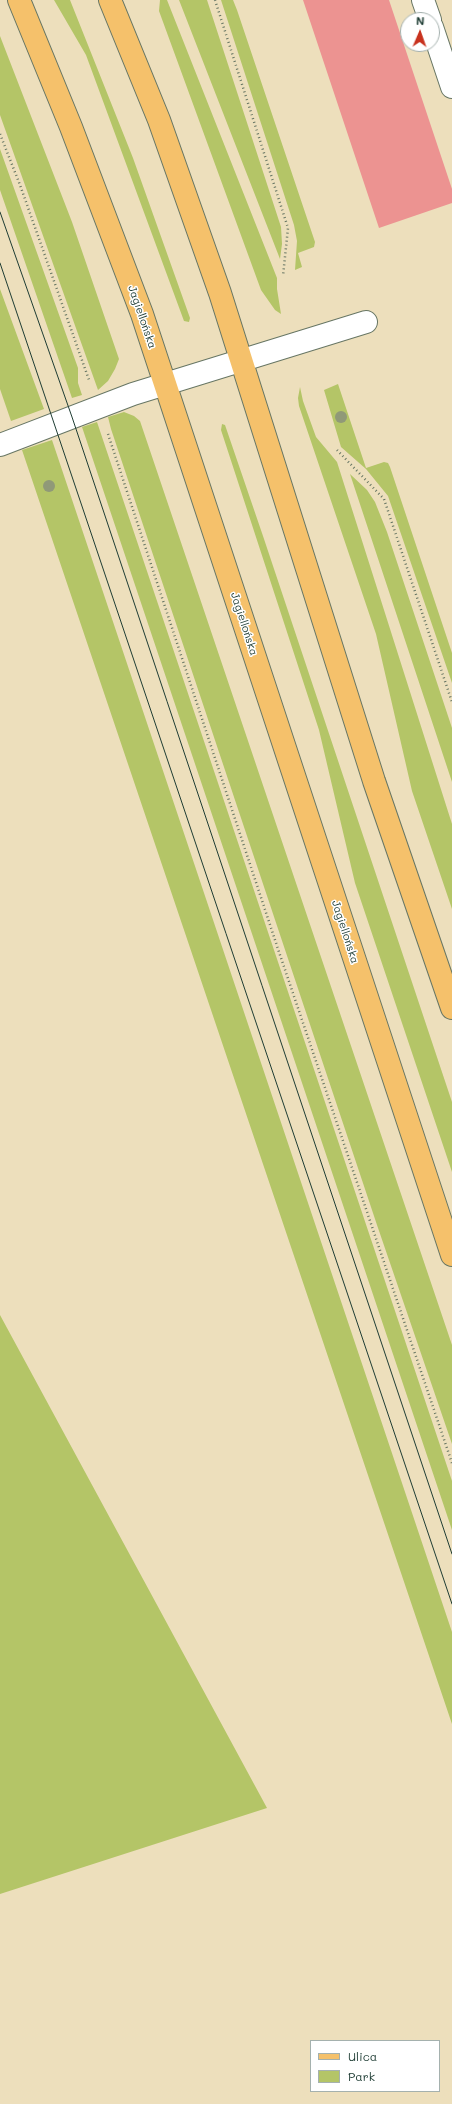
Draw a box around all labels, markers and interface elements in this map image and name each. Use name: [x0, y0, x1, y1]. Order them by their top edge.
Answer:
north arrow: [400, 12, 440, 52]
text: N: [416, 13, 425, 28]
street label: Jagiellońska: [125, 284, 159, 350]
street label: Jagiellońska: [228, 591, 260, 657]
street label: Jagiellońska: [329, 899, 361, 965]
legend: [310, 2040, 440, 2092]
text: Ulica: [348, 2048, 377, 2064]
text: Park: [348, 2068, 375, 2084]

